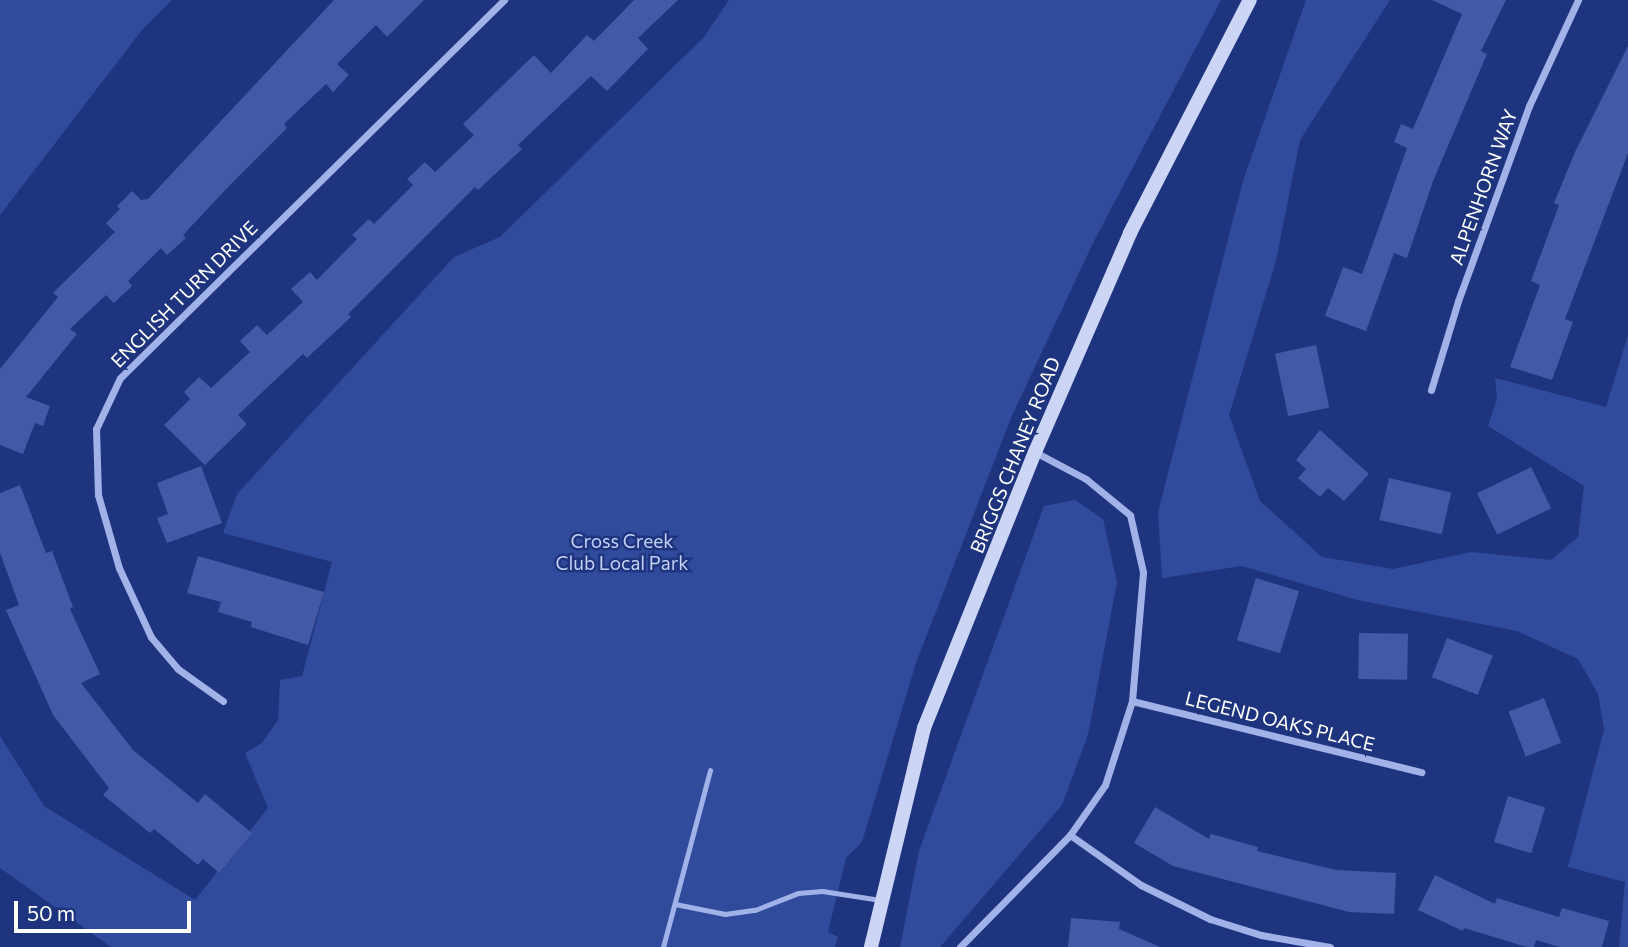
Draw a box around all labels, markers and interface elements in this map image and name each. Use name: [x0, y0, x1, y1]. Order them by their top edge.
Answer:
street label: ALPENHORN WAY: [1444, 106, 1522, 268]
street label: ENGLISH TURN DRIVE: [106, 216, 262, 372]
street label: BRIGGS CHANEY ROAD: [965, 354, 1065, 556]
park label: Cross Creek Club Local Park: [555, 530, 689, 574]
street label: LEGEND OAKS PLACE: [1183, 686, 1377, 756]
scale bar: [18, 888, 194, 932]
text: 50 m: [27, 900, 75, 925]

